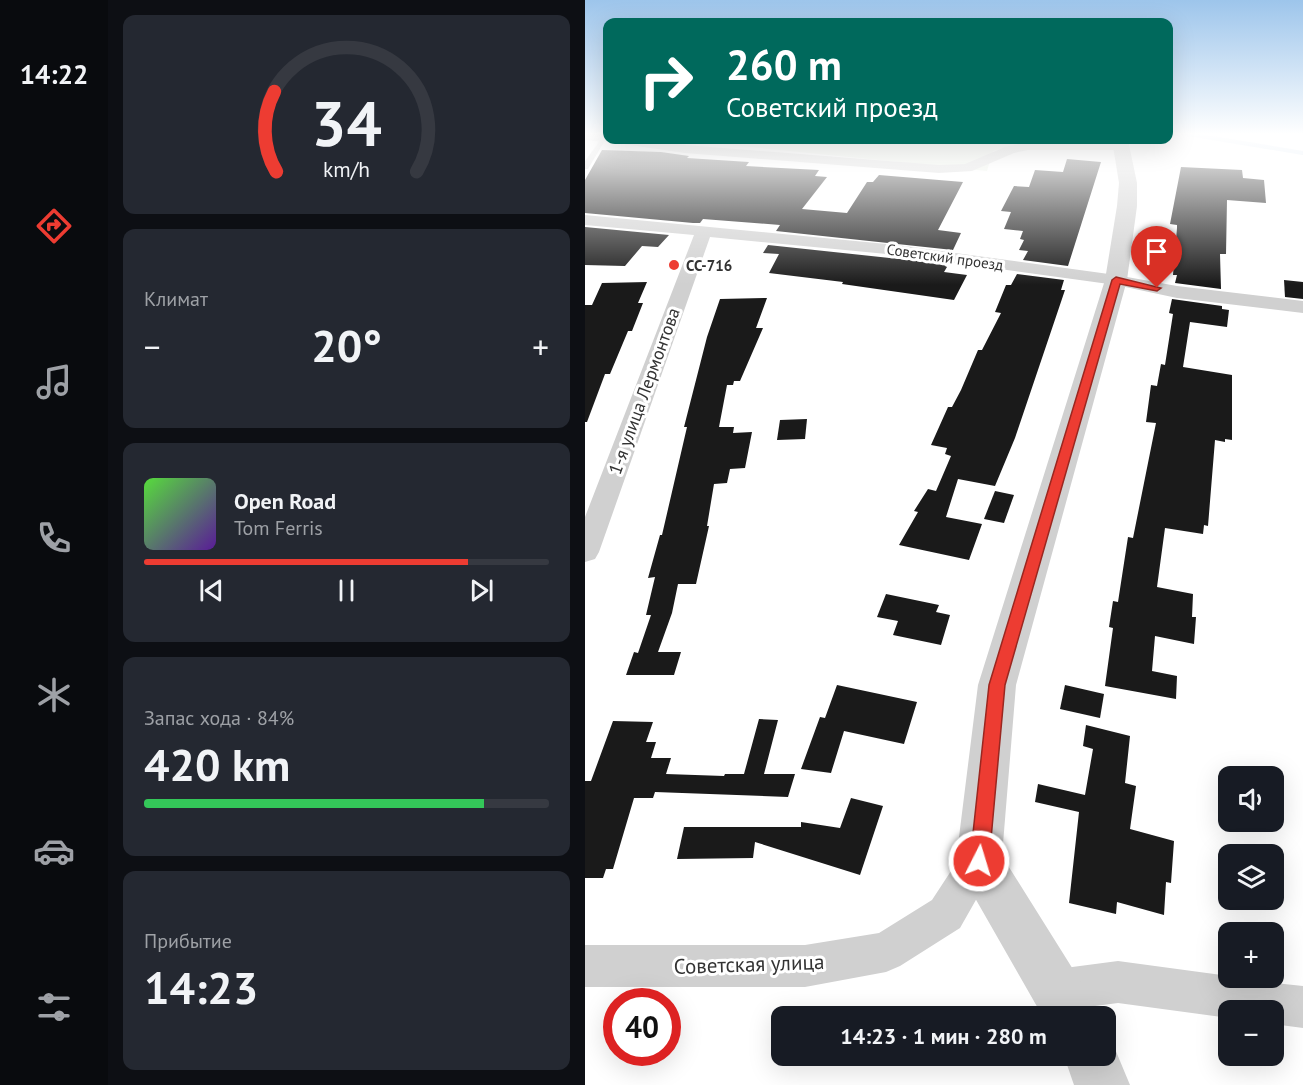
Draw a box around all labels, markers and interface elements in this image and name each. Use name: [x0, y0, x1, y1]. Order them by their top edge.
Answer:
text: 260 m: [726, 37, 842, 92]
icon: right: [627, 42, 705, 120]
text: 14:22: [20, 57, 88, 91]
text: 34: [311, 82, 382, 163]
text: Советский проезд: [726, 90, 938, 124]
text: km/h: [323, 155, 370, 183]
icon: directions: [33, 205, 75, 247]
pin: [1131, 226, 1182, 288]
icon: arrive: [1140, 235, 1173, 268]
street label: Советский проезд: [885, 239, 1005, 275]
place label: СС-716: [686, 256, 732, 275]
marker: СС-716: [667, 258, 681, 272]
text: Климат: [144, 286, 208, 312]
street label: 1-я улица Лермонтова: [603, 305, 685, 477]
text: 20°: [311, 316, 382, 374]
text: −: [144, 325, 161, 368]
text: +: [532, 325, 549, 368]
icon: music: [33, 361, 75, 403]
text: Open Road: [234, 487, 336, 515]
text: Tom Ferris: [234, 515, 323, 541]
icon: phone: [33, 517, 75, 559]
icon: previous: [195, 574, 228, 607]
icon: pause: [330, 574, 363, 607]
icon: next: [465, 574, 498, 607]
icon: climate: [33, 674, 75, 716]
text: Запас хода · 84%: [144, 705, 294, 731]
text: 420 km: [144, 735, 290, 793]
map controls: [1218, 766, 1284, 1066]
button: sound: [1218, 766, 1284, 832]
position arrow: [947, 829, 1011, 893]
icon: car: [33, 830, 75, 872]
button: layers: [1218, 844, 1284, 910]
button: +: [1218, 922, 1284, 988]
text: Прибытие: [144, 928, 232, 954]
street label: Советская улица: [673, 948, 825, 980]
text: 14:23: [144, 958, 258, 1016]
icon: filters: [33, 986, 75, 1028]
speed limit sign: 40: [603, 988, 681, 1066]
button: −: [1218, 1000, 1284, 1066]
text: 14:23 · 1 мин · 280 m: [840, 1022, 1047, 1050]

